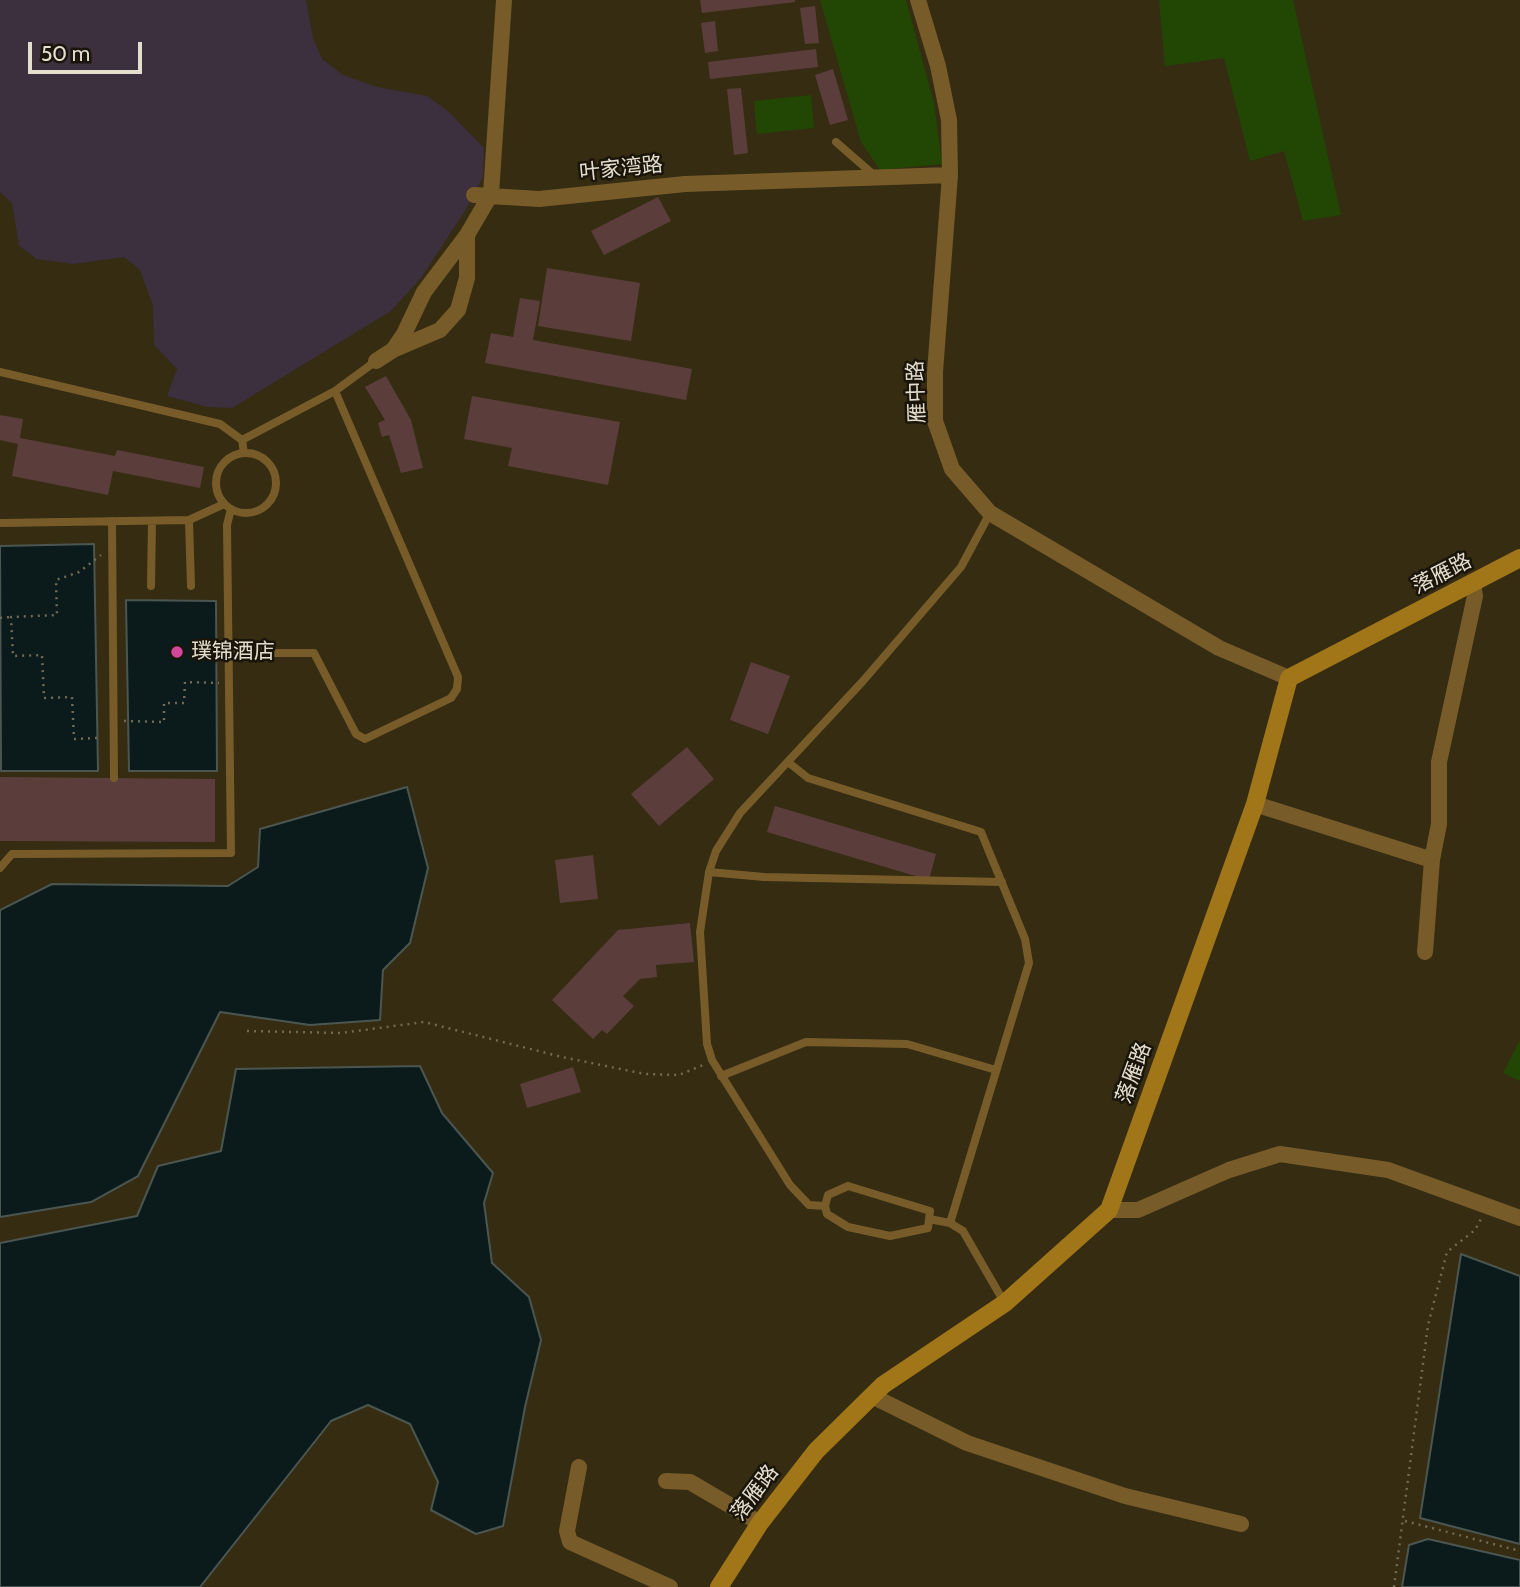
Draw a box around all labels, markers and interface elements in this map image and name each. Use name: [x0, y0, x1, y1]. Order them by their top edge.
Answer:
scale bar: [32, 28, 145, 72]
text: 50 m: [41, 41, 90, 66]
street label: 叶家湾路: [578, 152, 664, 186]
street label: 雁中路: [903, 360, 931, 424]
street label: 落雁路: [1408, 548, 1476, 600]
place label: 璞锦酒店: [191, 639, 275, 665]
marker: 璞锦酒店: [169, 644, 185, 660]
street label: 落雁路: [1111, 1039, 1157, 1107]
street label: 落雁路: [726, 1460, 784, 1526]

